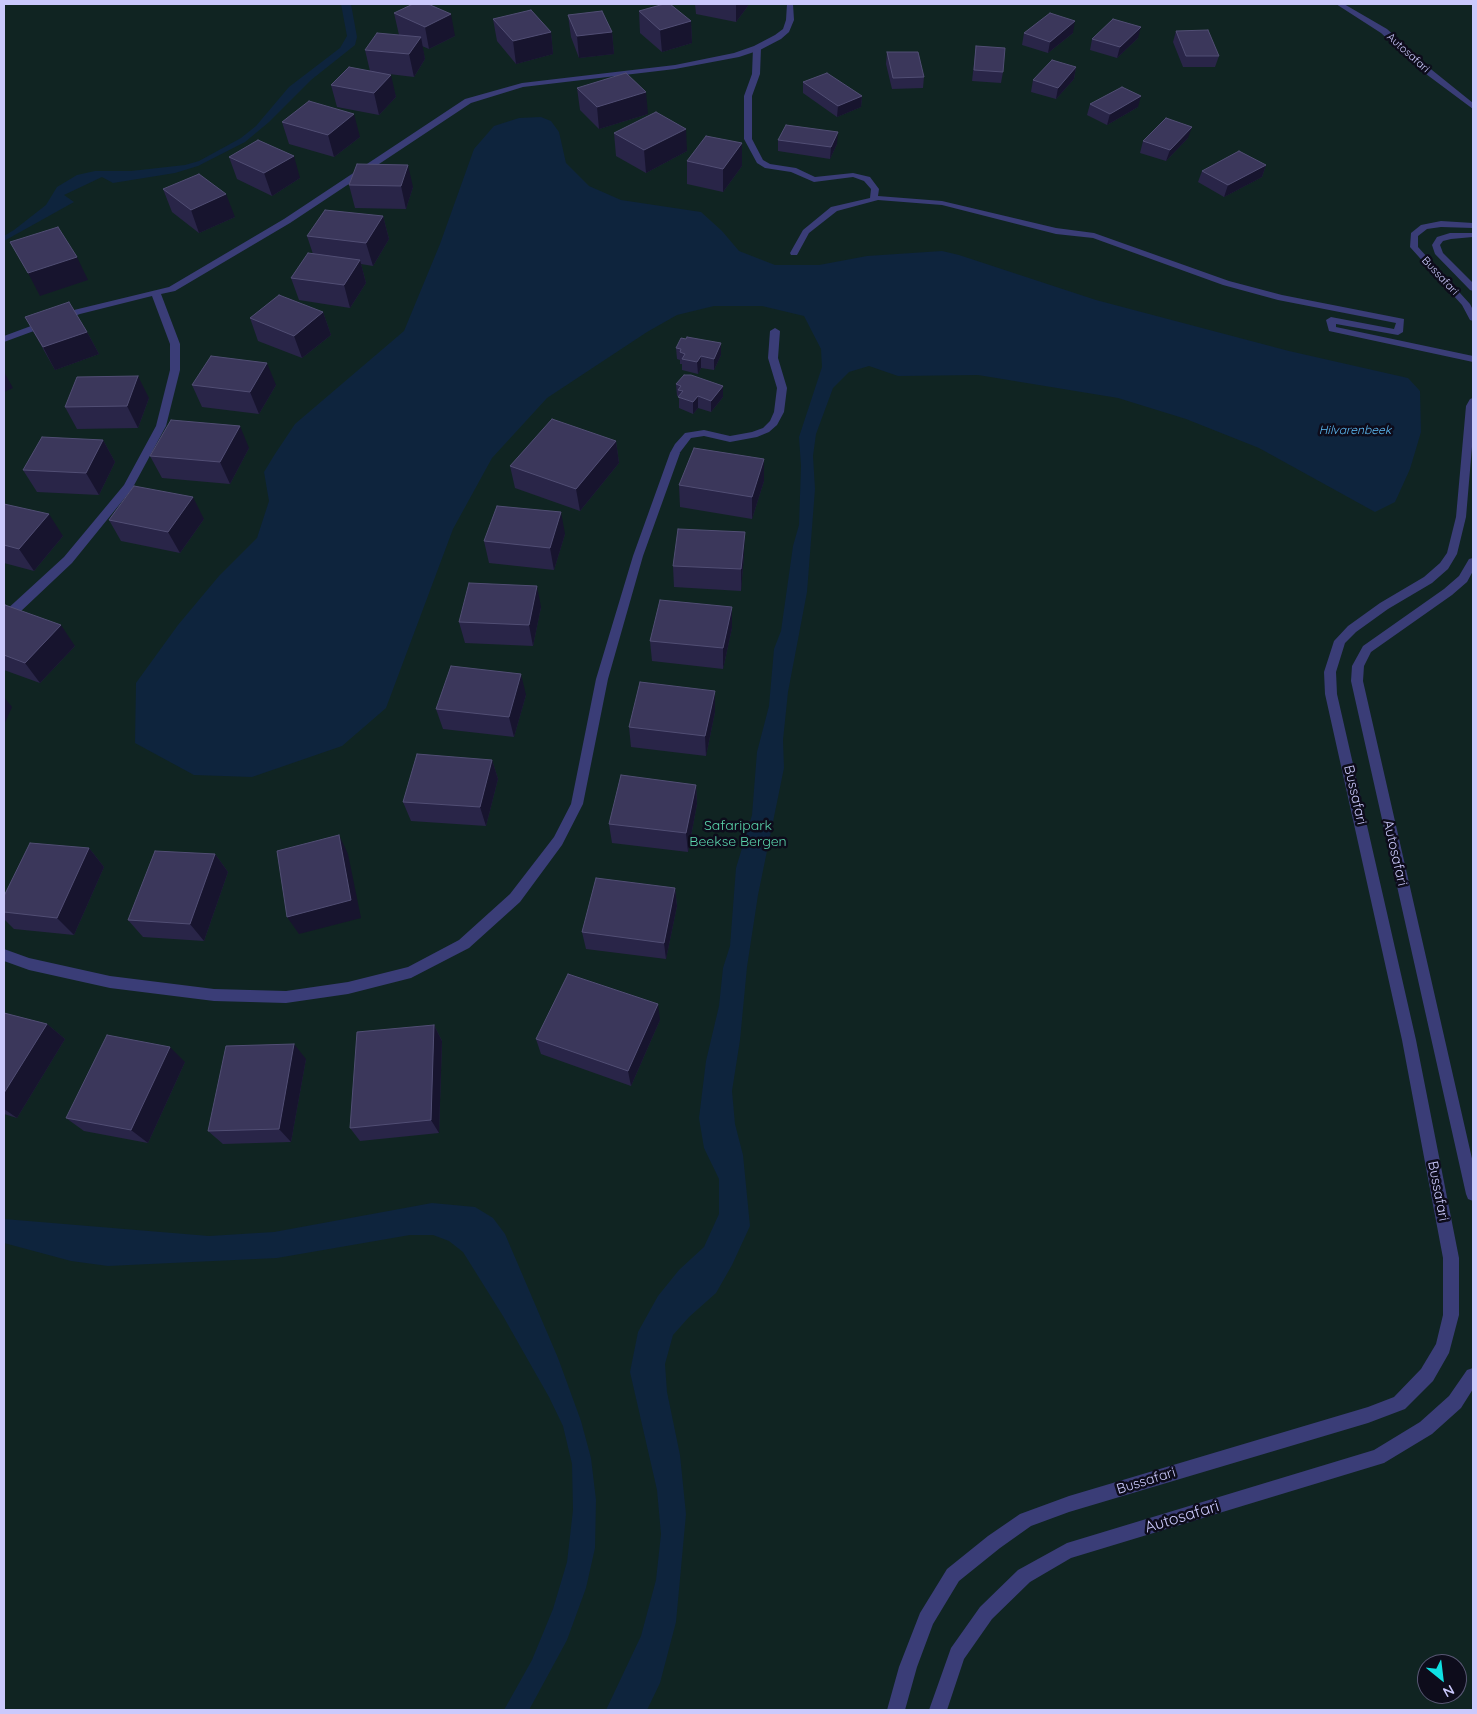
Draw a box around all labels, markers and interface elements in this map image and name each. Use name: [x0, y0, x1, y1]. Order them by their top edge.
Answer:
street label: Autosafari: [1384, 30, 1432, 76]
street label: Bussafari: [1419, 254, 1461, 298]
water label: Hilvarenbeek: [1319, 423, 1391, 437]
street label: Bussafari: [1340, 764, 1370, 826]
park label: Safaripark Beekse Bergen: [689, 818, 787, 850]
street label: Autosafari: [1379, 818, 1411, 888]
street label: Bussafari: [1424, 1160, 1452, 1222]
street label: Bussafari: [1115, 1464, 1177, 1498]
street label: Autosafari: [1143, 1497, 1221, 1537]
north arrow: [1417, 1654, 1467, 1704]
text: N: [1440, 1681, 1458, 1702]

